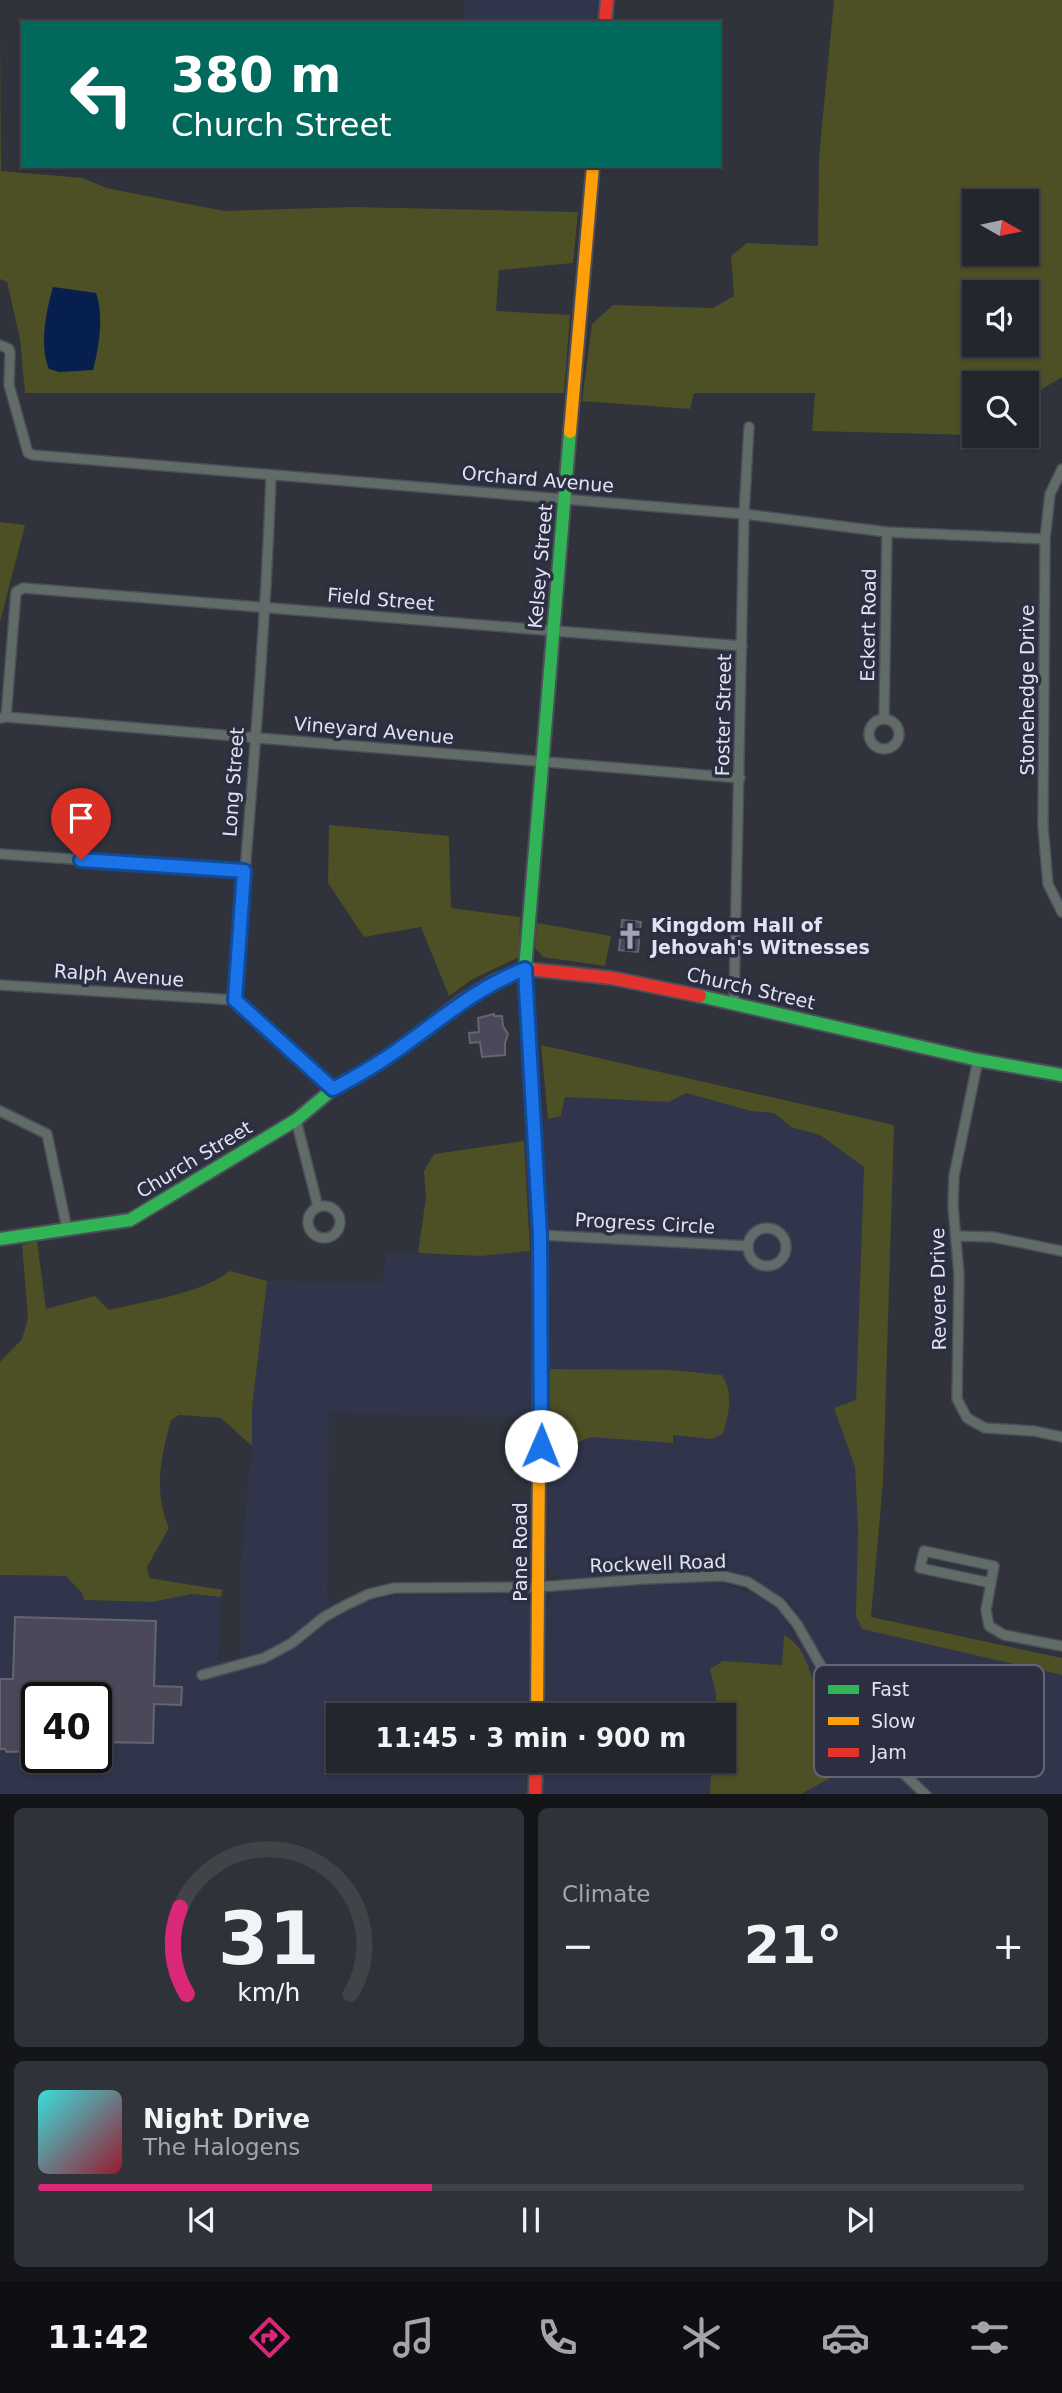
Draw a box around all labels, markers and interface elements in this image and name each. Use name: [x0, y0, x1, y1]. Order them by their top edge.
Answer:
text: 380 m: [171, 47, 341, 104]
icon: left: [56, 49, 147, 140]
text: Church Street: [171, 106, 392, 144]
north arrow: [962, 189, 1040, 266]
map controls: [962, 189, 1039, 448]
button: sound: [962, 280, 1039, 357]
button: search: [962, 371, 1039, 448]
street label: Orchard Avenue: [461, 461, 615, 497]
street label: Kelsey Street: [524, 503, 556, 629]
street label: Eckert Road: [856, 568, 880, 682]
street label: Field Street: [326, 583, 436, 615]
street label: Stonehedge Drive: [1016, 604, 1038, 776]
street label: Foster Street: [711, 654, 735, 776]
street label: Vineyard Avenue: [293, 712, 455, 748]
street label: Long Street: [218, 726, 248, 838]
pin: [51, 788, 111, 860]
icon: arrive: [62, 799, 100, 837]
place label: Kingdom Hall of Jehovah's Witnesses: [649, 914, 870, 958]
church icon: Kingdom Hall of Jehovah's Witnesses: [615, 921, 645, 951]
street label: Ralph Avenue: [53, 959, 185, 991]
street label: Church Street: [685, 963, 817, 1013]
street label: Church Street: [132, 1116, 256, 1202]
street label: Progress Circle: [574, 1208, 716, 1238]
street label: Revere Drive: [926, 1227, 950, 1351]
position arrow: [504, 1409, 578, 1483]
street label: Pane Road: [509, 1502, 531, 1602]
street label: Rockwell Road: [589, 1550, 727, 1576]
legend: [814, 1665, 1044, 1777]
text: Fast: [871, 1678, 909, 1700]
speed limit sign: 40: [21, 1682, 112, 1773]
text: Slow: [871, 1710, 916, 1732]
text: 11:45 · 3 min · 900 m: [376, 1723, 686, 1753]
text: Jam: [870, 1741, 907, 1763]
text: Climate: [562, 1881, 651, 1907]
text: 31: [218, 1896, 320, 1981]
text: 21°: [744, 1915, 842, 1975]
text: −: [562, 1924, 594, 1968]
text: +: [992, 1924, 1024, 1968]
text: km/h: [237, 1977, 301, 2006]
text: Night Drive: [143, 2104, 310, 2134]
text: The Halogens: [143, 2134, 300, 2160]
icon: previous: [183, 2201, 221, 2239]
icon: pause: [512, 2201, 550, 2239]
icon: next: [841, 2201, 879, 2239]
icon: directions: [245, 2313, 294, 2362]
icon: music: [389, 2313, 438, 2362]
icon: phone: [533, 2313, 582, 2362]
icon: climate: [677, 2313, 726, 2362]
icon: car: [821, 2313, 870, 2362]
icon: filters: [965, 2313, 1014, 2362]
text: 11:42: [48, 2318, 149, 2356]

